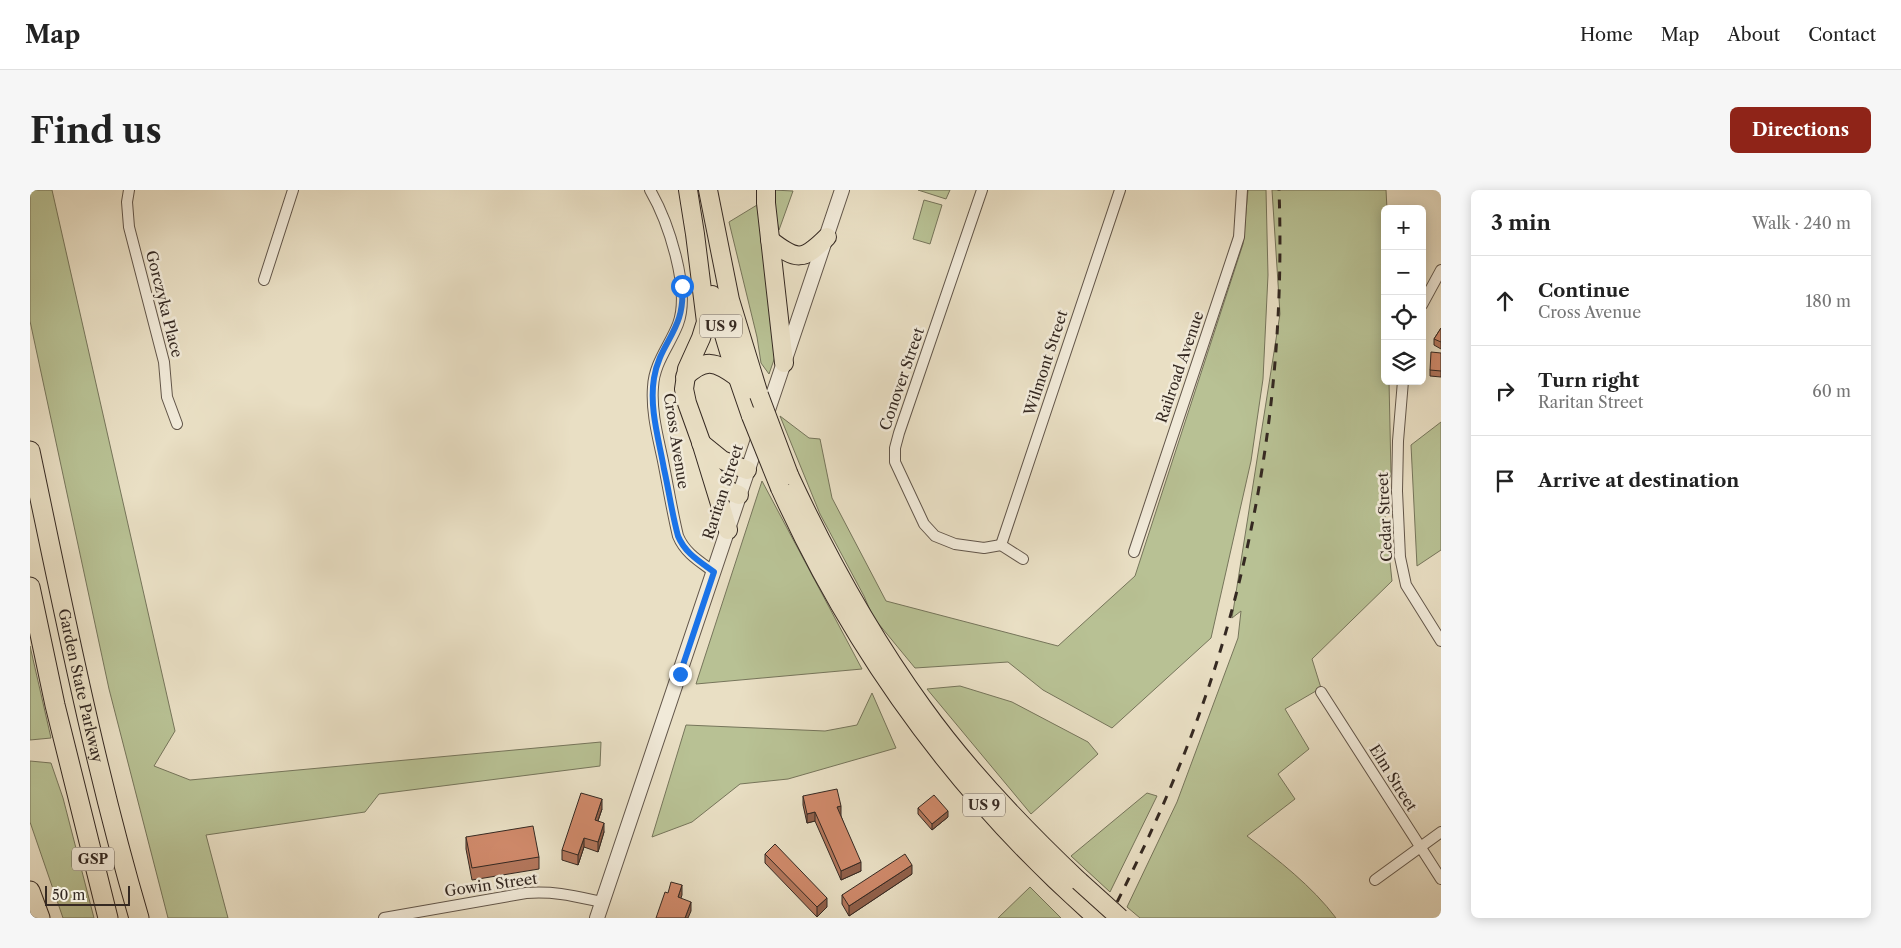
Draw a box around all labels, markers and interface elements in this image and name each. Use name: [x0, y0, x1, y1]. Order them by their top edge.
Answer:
text: Map: [25, 20, 80, 49]
text: Home: [1580, 24, 1633, 46]
text: Map: [1661, 24, 1699, 46]
text: About: [1727, 24, 1780, 46]
text: Contact: [1808, 24, 1876, 46]
button: Directions: [1730, 107, 1871, 153]
text: Find us: [30, 109, 162, 152]
map controls: [1381, 205, 1426, 385]
button: +: [1381, 205, 1426, 250]
text: 3 min: [1491, 210, 1551, 235]
text: Walk · 240 m: [1752, 213, 1851, 233]
street label: Gorczyka Place: [142, 248, 187, 359]
button: −: [1381, 250, 1426, 295]
route start: [671, 275, 694, 298]
text: Continue: [1538, 279, 1630, 302]
icon: ahead: [1491, 287, 1519, 315]
text: 180 m: [1805, 291, 1851, 311]
button: locate: [1381, 295, 1426, 340]
text: Cross Avenue: [1538, 302, 1641, 322]
street label: Wilmont Street: [1019, 307, 1072, 419]
street label: Railroad Avenue: [1152, 308, 1208, 425]
road number: US 9: [700, 314, 742, 338]
street label: Conover Street: [875, 324, 928, 433]
button: layers: [1381, 340, 1426, 385]
text: Turn right: [1538, 369, 1639, 392]
icon: right: [1491, 377, 1519, 405]
text: 60 m: [1812, 381, 1851, 401]
street label: Cross Avenue: [660, 392, 693, 490]
text: Raritan Street: [1538, 392, 1643, 412]
street label: Raritan Street: [698, 441, 747, 542]
icon: arrive: [1491, 467, 1519, 495]
text: Arrive at destination: [1538, 469, 1739, 492]
street label: Cedar Street: [1373, 471, 1396, 562]
street label: Garden State Parkway: [54, 607, 108, 765]
route end: [669, 663, 692, 686]
street label: Elm Street: [1365, 741, 1422, 815]
road number: US 9: [963, 794, 1005, 816]
road number: GSP: [72, 848, 114, 871]
street label: Gowin Street: [443, 868, 539, 900]
scale bar: [45, 883, 130, 906]
text: 50 m: [52, 886, 85, 904]

